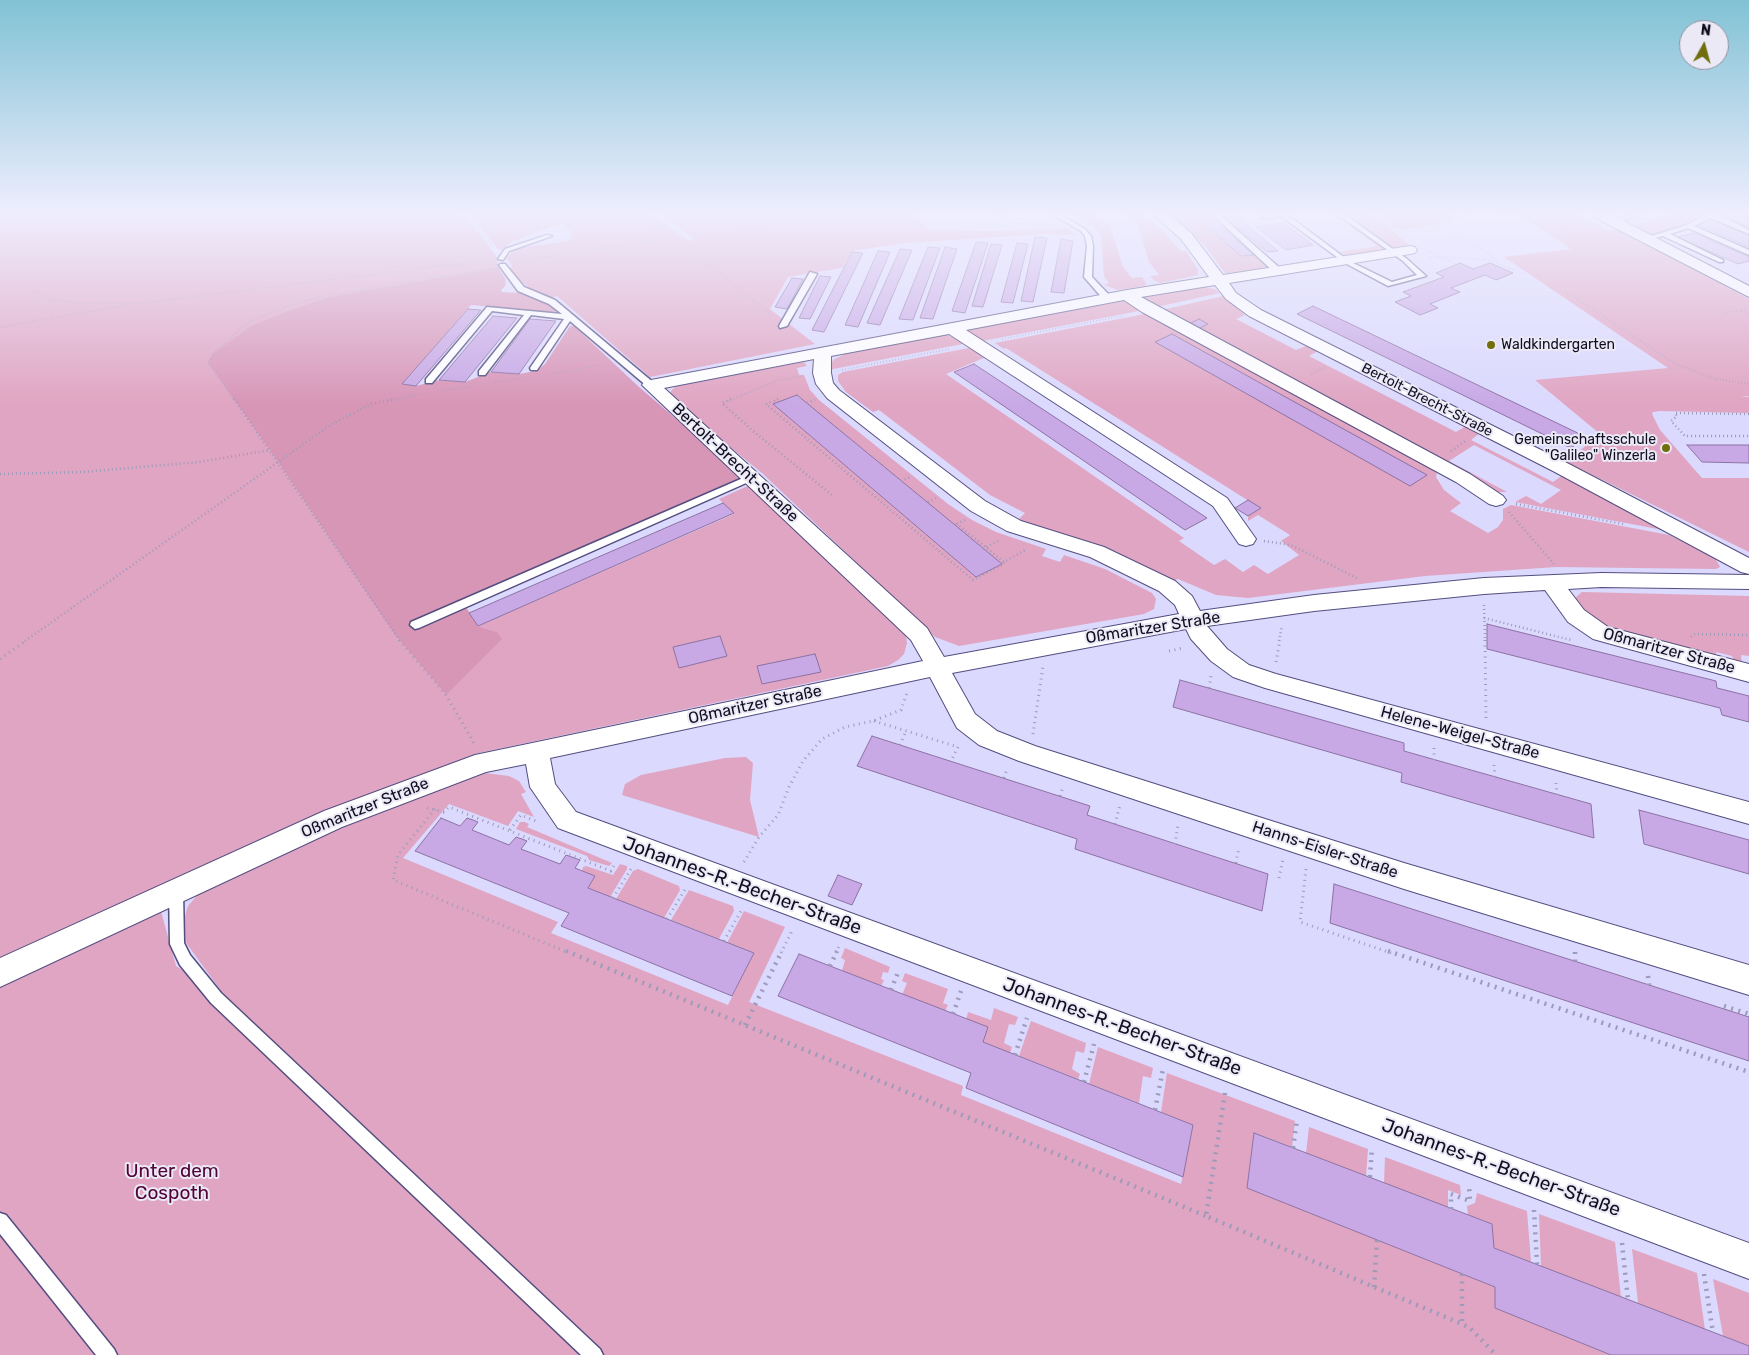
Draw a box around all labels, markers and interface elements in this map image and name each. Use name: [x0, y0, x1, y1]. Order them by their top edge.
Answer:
north arrow: [1679, 20, 1729, 70]
text: N: [1700, 22, 1712, 40]
place label: Waldkindergarten: [1501, 337, 1615, 353]
marker: Waldkindergarten: [1485, 339, 1497, 351]
street label: Bertolt-Brecht-Straße: [1359, 360, 1495, 440]
street label: Bertolt-Brecht-Straße: [668, 399, 802, 527]
place label: Gemeinschaftsschule "Galileo" Winzerla: [1514, 432, 1656, 464]
marker: Gemeinschaftsschule "Galileo" Winzerla: [1660, 442, 1672, 454]
street label: Oßmaritzer Straße: [1084, 608, 1222, 648]
street label: Oßmaritzer Straße: [1601, 624, 1737, 678]
street label: Oßmaritzer Straße: [687, 681, 823, 729]
street label: Helene-Weigel-Straße: [1378, 703, 1542, 763]
street label: Oßmaritzer Straße: [298, 774, 432, 842]
street label: Hanns-Eisler-Straße: [1250, 817, 1400, 883]
street label: Johannes-R.-Becher-Straße: [619, 832, 865, 940]
street label: Johannes-R.-Becher-Straße: [999, 973, 1245, 1081]
street label: Johannes-R.-Becher-Straße: [1378, 1114, 1624, 1222]
park label: Unter dem Cospoth: [125, 1161, 219, 1205]

